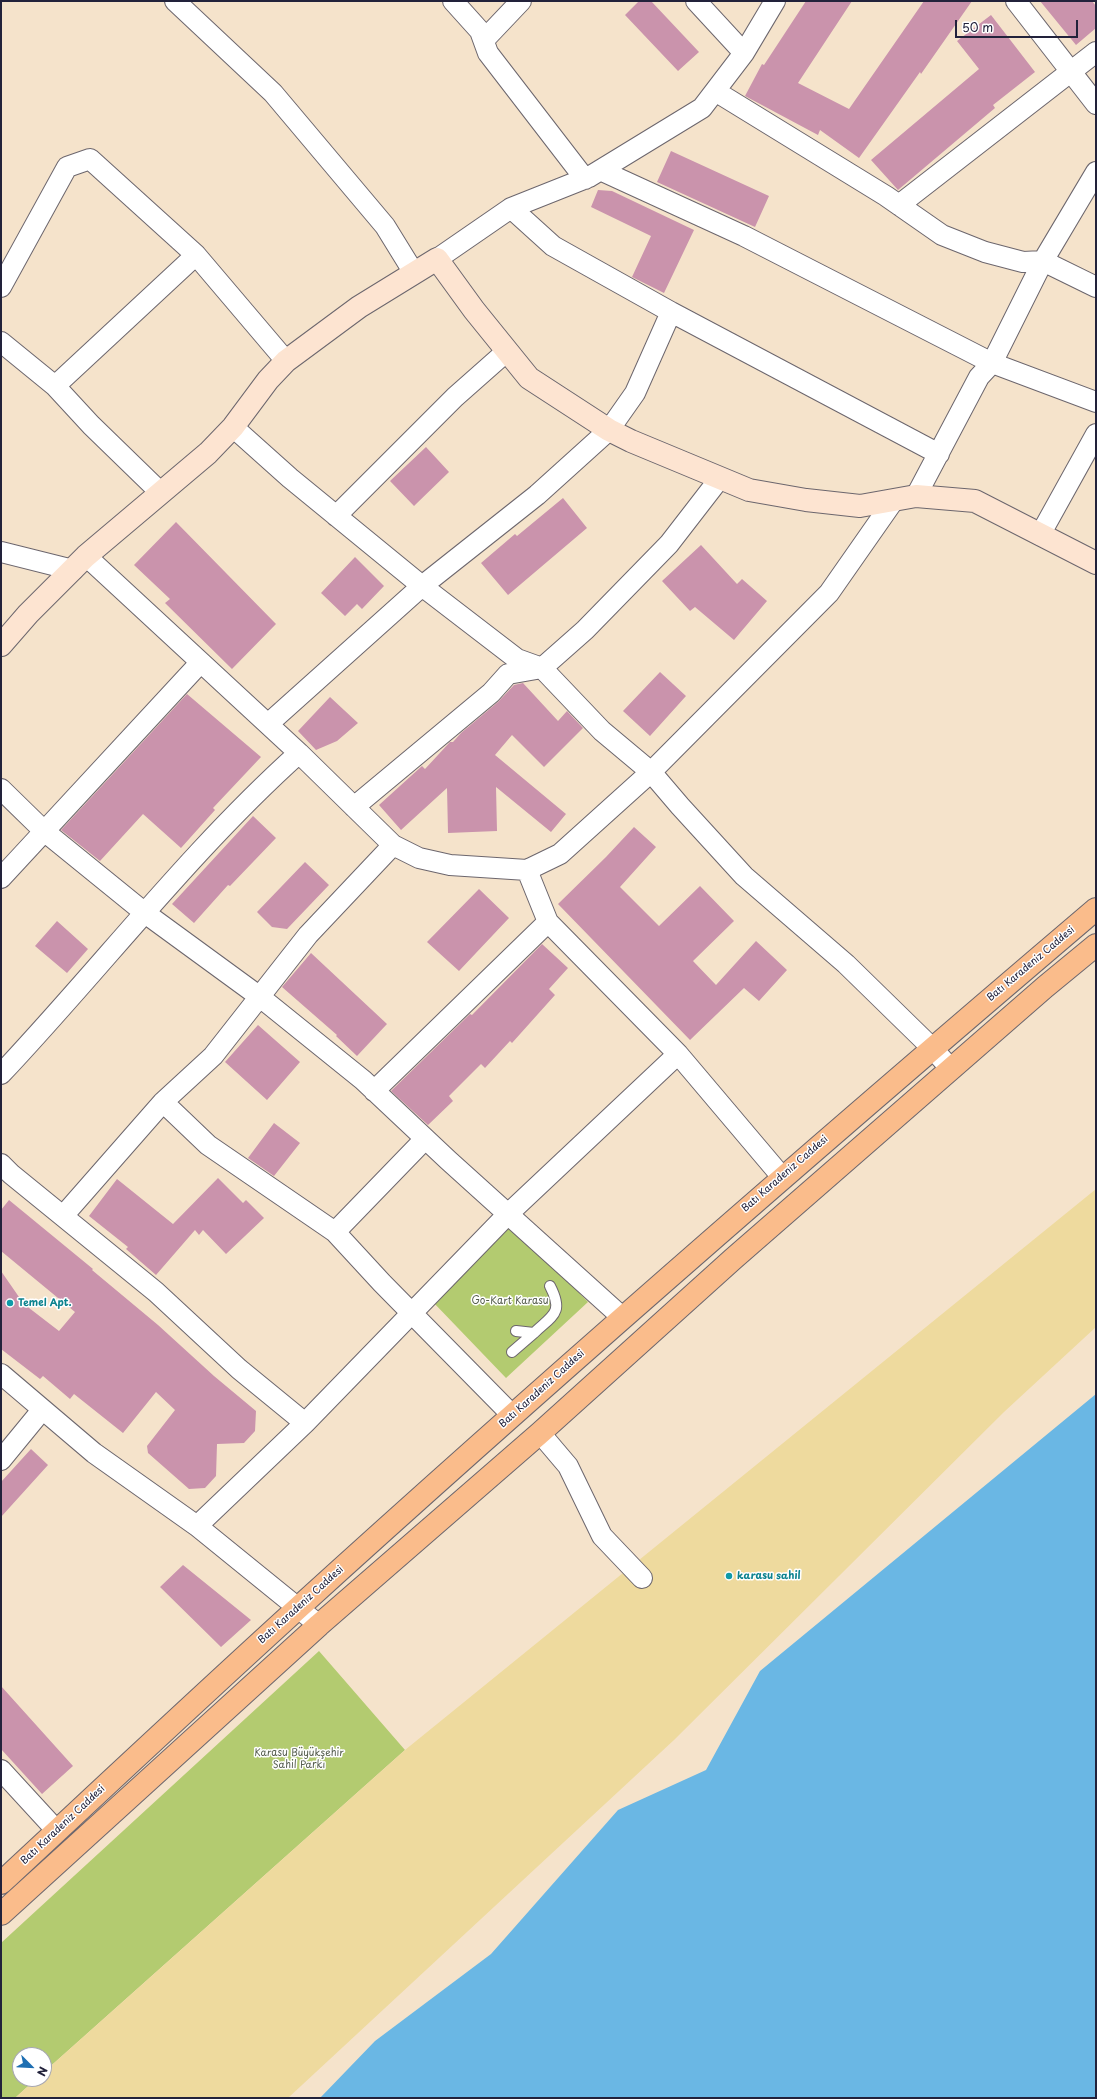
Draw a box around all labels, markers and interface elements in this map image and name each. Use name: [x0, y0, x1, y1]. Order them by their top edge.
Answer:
scale bar: [957, 12, 1080, 38]
text: 50 m: [962, 18, 993, 36]
street label: Batı Karadeniz Caddesi: [985, 924, 1077, 1004]
street label: Batı Karadeniz Caddesi: [739, 1133, 831, 1215]
park label: Go-Kart Karasu: [471, 1295, 549, 1307]
place label: Temel Apt.: [18, 1297, 72, 1309]
marker: Temel Apt.: [5, 1298, 15, 1308]
street label: Batı Karadeniz Caddesi: [497, 1348, 587, 1430]
street label: Batı Karadeniz Caddesi: [256, 1564, 346, 1646]
place label: karasu sahil: [737, 1570, 801, 1582]
marker: karasu sahil: [724, 1571, 734, 1581]
park label: Karasu Büyükşehir Sahil Parkı: [254, 1747, 344, 1770]
street label: Batı Karadeniz Caddesi: [19, 1783, 107, 1867]
north arrow: [12, 2047, 52, 2087]
text: N: [33, 2064, 52, 2079]

